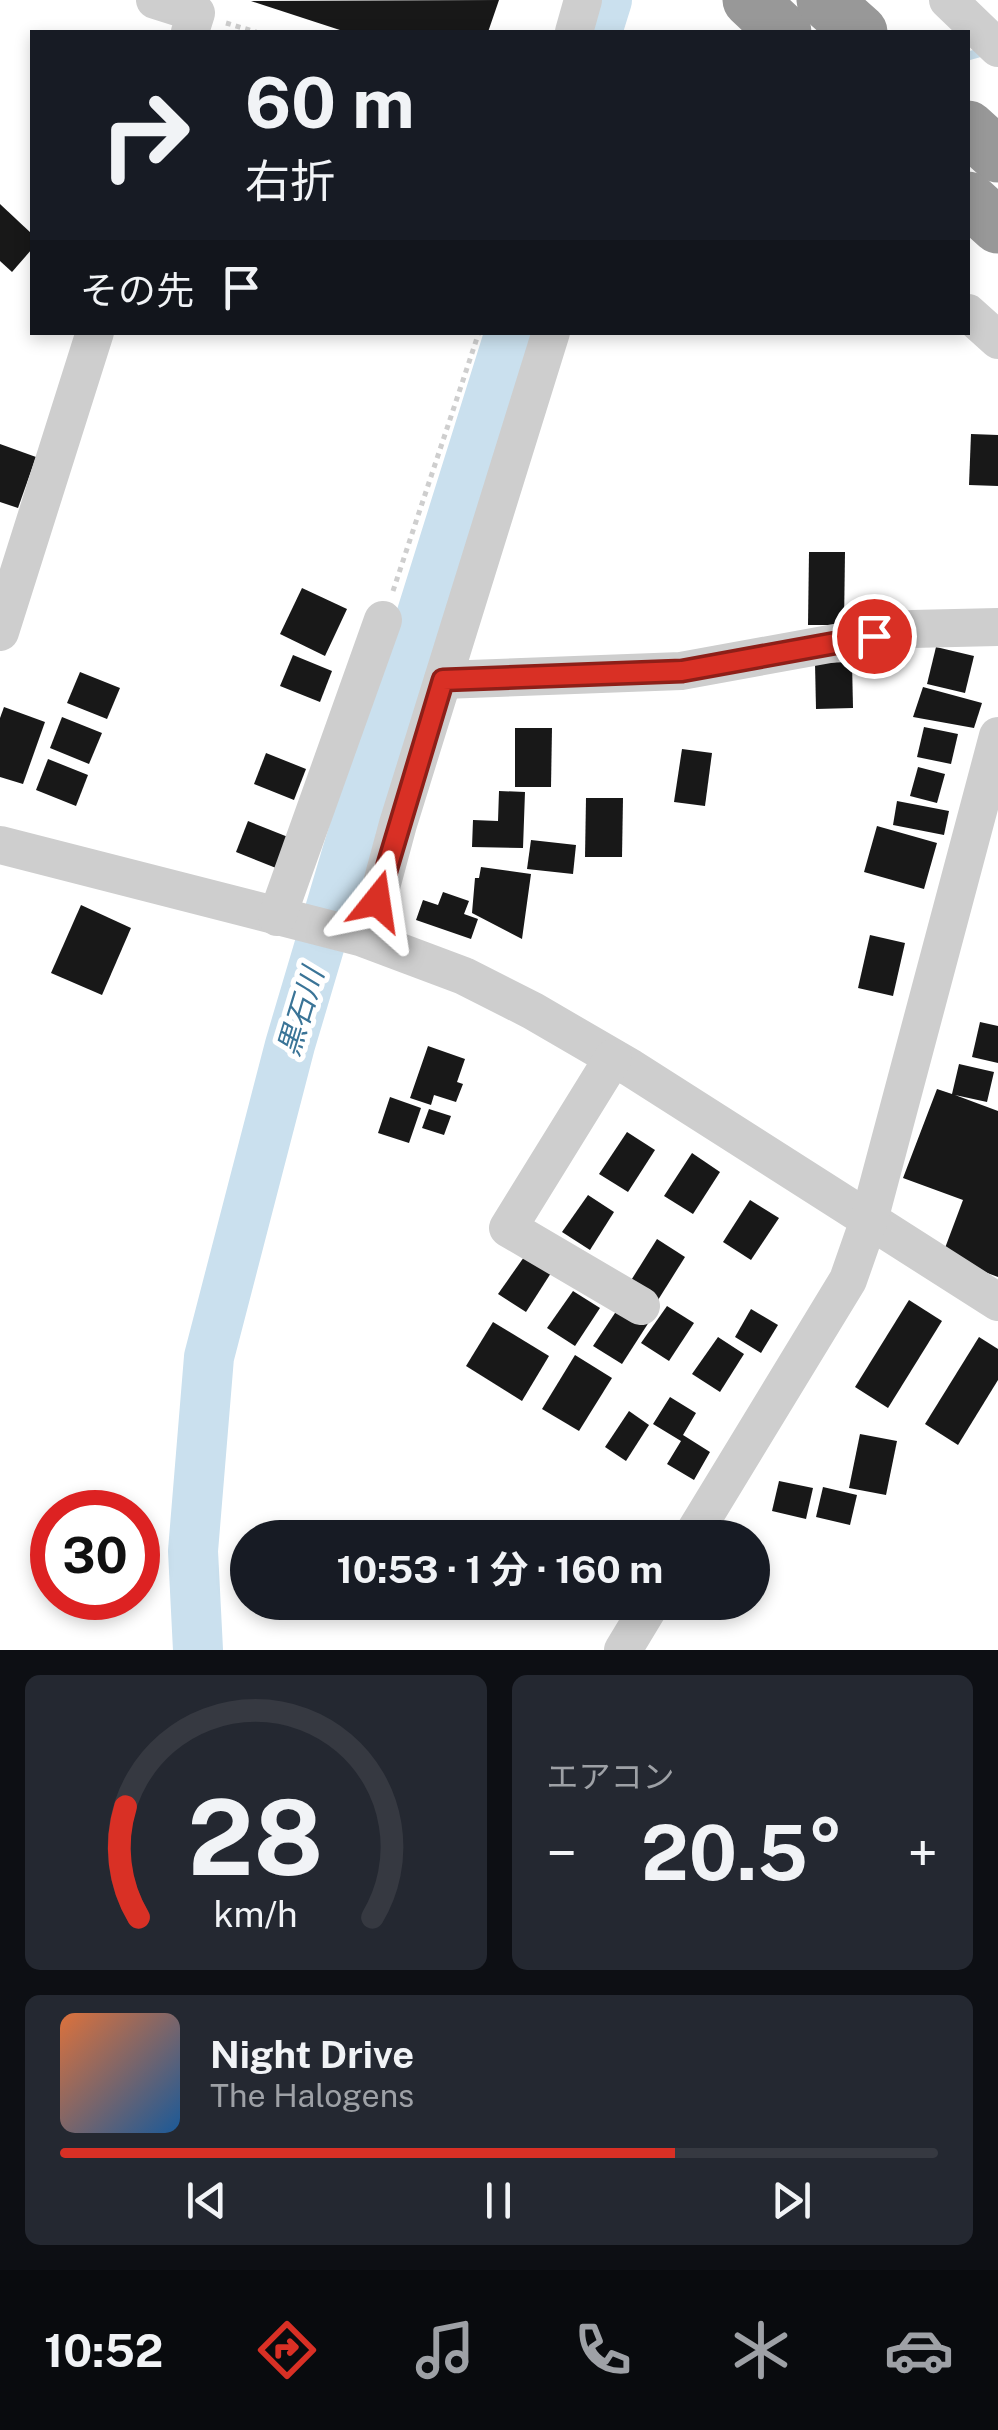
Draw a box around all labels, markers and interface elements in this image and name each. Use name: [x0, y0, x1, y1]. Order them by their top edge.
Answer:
text: 60 m: [245, 61, 415, 144]
icon: right: [80, 70, 210, 200]
text: 右折: [245, 154, 335, 207]
icon: arrive: [214, 260, 269, 315]
text: その先: [80, 268, 194, 313]
pin: [832, 594, 917, 679]
icon: arrive: [847, 609, 902, 664]
position arrow: [325, 849, 429, 953]
water label: 黒石川: [270, 961, 331, 1060]
speed limit sign: 30: [30, 1490, 160, 1620]
text: 10:53 · 1 分 · 160 m: [337, 1547, 663, 1592]
text: エアコン: [547, 1758, 675, 1795]
text: 28: [188, 1776, 324, 1898]
text: 20.5°: [641, 1809, 843, 1897]
text: −: [547, 1821, 577, 1885]
text: +: [907, 1821, 938, 1885]
text: km/h: [214, 1893, 298, 1935]
text: Night Drive: [210, 2032, 414, 2077]
text: The Halogens: [210, 2077, 414, 2114]
icon: previous: [179, 2173, 234, 2228]
icon: pause: [471, 2173, 526, 2228]
icon: next: [764, 2173, 819, 2228]
icon: directions: [252, 2315, 322, 2385]
icon: music: [410, 2315, 480, 2385]
icon: phone: [568, 2315, 638, 2385]
icon: climate: [726, 2315, 796, 2385]
icon: car: [884, 2315, 954, 2385]
text: 10:52: [44, 2324, 163, 2377]

